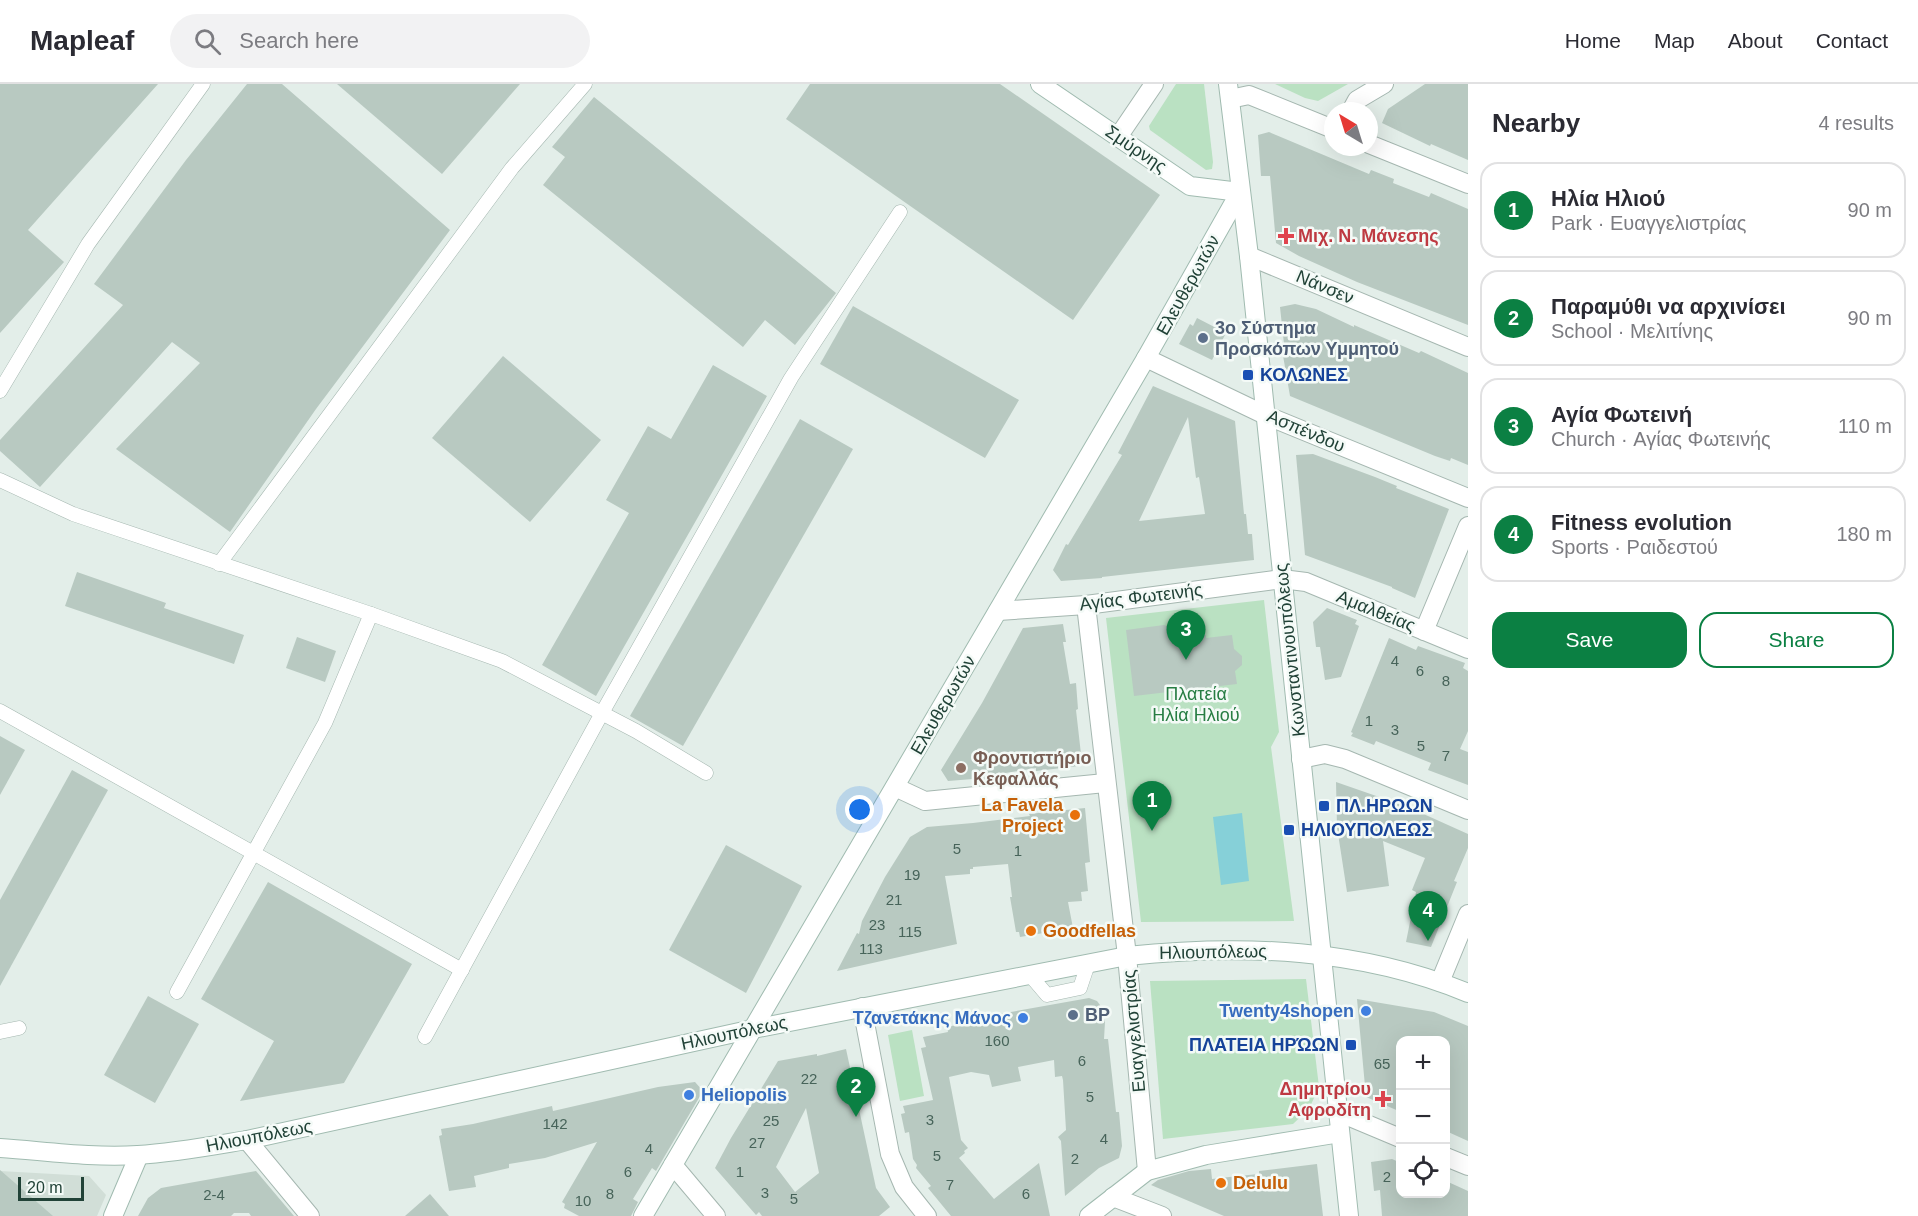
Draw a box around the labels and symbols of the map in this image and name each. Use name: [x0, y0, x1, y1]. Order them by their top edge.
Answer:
north arrow: [1324, 102, 1378, 156]
street label: Σμύρνης: [1102, 121, 1171, 177]
place label: Μιχ. Ν. Μάνεσης: [1298, 226, 1439, 246]
marker: Μιχ. Ν. Μάνεσης: [1279, 229, 1293, 243]
street label: Ελευθερωτών: [1152, 232, 1224, 338]
street label: Νάνσεν: [1293, 266, 1357, 308]
place label: 3o Σύστημα Προσκόπων Υμμητού: [1215, 318, 1399, 359]
marker: 3o Σύστημα Προσκόπων Υμμητού: [1196, 331, 1210, 345]
place label: ΚΟΛΩΝΕΣ: [1260, 365, 1348, 385]
marker: ΚΟΛΩΝΕΣ: [1241, 368, 1255, 382]
street label: Ασπένδου: [1264, 406, 1348, 456]
street label: Κωνσταντινουπόλεως: [1271, 562, 1309, 738]
street label: Αγίας Φωτεινής: [1078, 579, 1204, 614]
street label: Αμαλθείας: [1334, 586, 1418, 636]
pin: 3: [1166, 610, 1206, 660]
street label: Ελευθερωτών: [907, 652, 979, 758]
house number: 4: [1391, 652, 1399, 669]
house number: 6: [1416, 662, 1424, 679]
house number: 8: [1442, 672, 1450, 689]
park label: Πλατεία Ηλία Ηλιού: [1152, 684, 1240, 725]
house number: 1: [1365, 712, 1373, 729]
house number: 3: [1391, 721, 1399, 738]
house number: 5: [1417, 737, 1425, 754]
house number: 7: [1442, 747, 1450, 764]
place label: Φροντιστήριο Κεφαλλάς: [973, 748, 1091, 789]
marker: Φροντιστήριο Κεφαλλάς: [954, 761, 968, 775]
pin: 1: [1132, 782, 1172, 831]
your location: [845, 795, 874, 824]
place label: La Favela Project: [981, 795, 1064, 836]
place label: ΠΛ.ΗΡΩΩΝ: [1336, 796, 1433, 816]
marker: ΠΛ.ΗΡΩΩΝ: [1317, 799, 1331, 813]
marker: La Favela Project: [1068, 808, 1082, 822]
place label: ΗΛΙΟΥΠΟΛΕΩΣ: [1301, 820, 1432, 840]
marker: ΗΛΙΟΥΠΟΛΕΩΣ: [1282, 823, 1296, 837]
house number: 5: [953, 840, 961, 857]
house number: 1: [1014, 842, 1022, 859]
house number: 19: [904, 866, 920, 883]
house number: 21: [886, 891, 902, 908]
pin: 4: [1408, 892, 1448, 941]
house number: 23: [869, 916, 885, 933]
place label: Goodfellas: [1043, 921, 1136, 941]
house number: 115: [898, 923, 922, 940]
marker: Goodfellas: [1024, 924, 1038, 938]
house number: 113: [859, 940, 883, 957]
street label: Ηλιουπόλεως: [1159, 941, 1267, 963]
street label: Ευαγγελιστρίας: [1119, 969, 1149, 1093]
place label: Twenty4shopen: [1219, 1001, 1354, 1021]
marker: Twenty4shopen: [1359, 1004, 1373, 1018]
place label: BP: [1085, 1005, 1110, 1025]
place label: Τζανετάκης Μάνος: [853, 1008, 1011, 1029]
marker: BP: [1066, 1008, 1080, 1022]
marker: Τζανετάκης Μάνος: [1016, 1011, 1030, 1025]
street label: Ηλιουπόλεως: [679, 1012, 789, 1054]
house number: 160: [984, 1032, 1010, 1049]
place label: ΠΛΑΤΕΙΑ ΗΡΏΩΝ: [1189, 1035, 1339, 1055]
marker: ΠΛΑΤΕΙΑ ΗΡΏΩΝ: [1344, 1038, 1358, 1052]
house number: 6: [1078, 1052, 1086, 1069]
house number: 65: [1374, 1055, 1390, 1072]
pin: 2: [836, 1068, 876, 1117]
house number: 22: [801, 1070, 817, 1087]
place label: Δημητρίου Αφροδίτη: [1279, 1079, 1371, 1120]
place label: Heliopolis: [701, 1085, 787, 1105]
marker: Heliopolis: [682, 1088, 696, 1102]
house number: 5: [1086, 1088, 1094, 1105]
marker: Δημητρίου Αφροδίτη: [1376, 1092, 1390, 1106]
house number: 3: [926, 1111, 934, 1128]
house number: 25: [763, 1112, 779, 1129]
house number: 142: [542, 1115, 568, 1132]
street label: Ηλιουπόλεως: [204, 1116, 314, 1156]
house number: 4: [1100, 1130, 1108, 1147]
house number: 27: [749, 1134, 765, 1151]
house number: 4: [645, 1140, 653, 1157]
house number: 5: [933, 1147, 941, 1164]
house number: 2: [1071, 1150, 1079, 1167]
house number: 6: [624, 1163, 632, 1180]
house number: 1: [736, 1163, 744, 1180]
house number: 2: [1383, 1168, 1391, 1185]
place label: Delulu: [1233, 1173, 1288, 1193]
scale bar: [18, 1174, 84, 1202]
house number: 7: [946, 1176, 954, 1193]
marker: Delulu: [1214, 1176, 1228, 1190]
house number: 3: [761, 1184, 769, 1201]
house number: 8: [606, 1185, 614, 1202]
house number: 6: [1022, 1185, 1030, 1202]
house number: 2-4: [203, 1186, 225, 1203]
house number: 5: [790, 1190, 798, 1207]
house number: 10: [575, 1192, 591, 1209]

